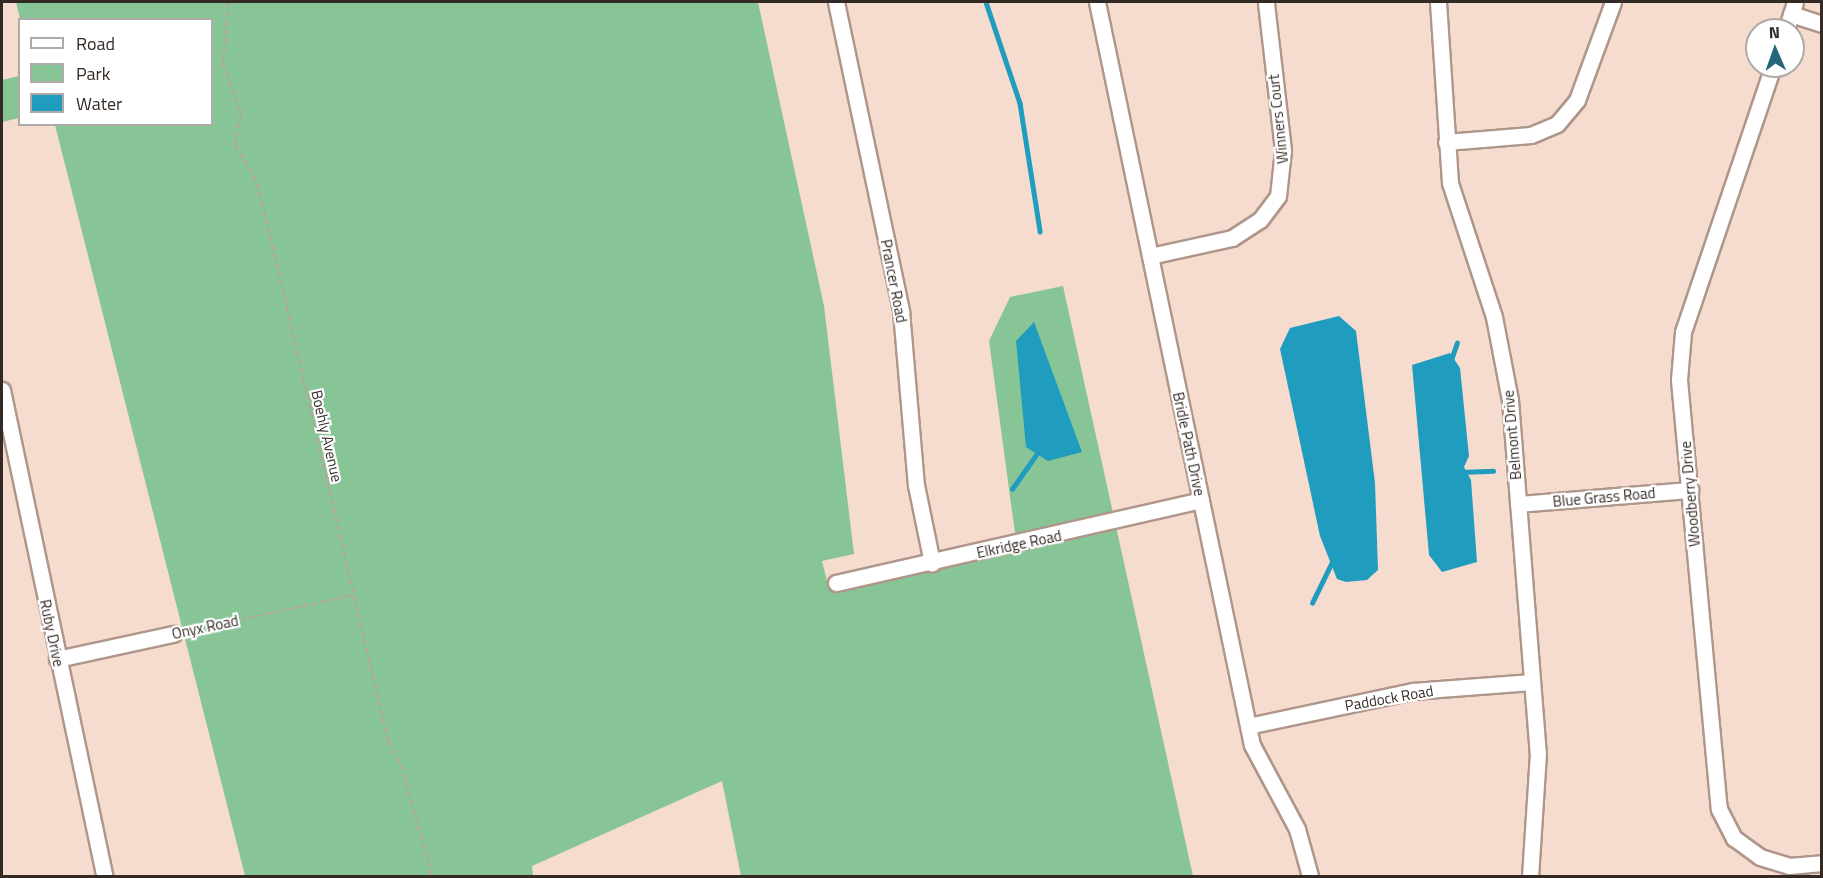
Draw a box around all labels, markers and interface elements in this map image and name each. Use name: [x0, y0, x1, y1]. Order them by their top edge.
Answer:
legend: [18, 18, 213, 126]
north arrow: [1745, 18, 1805, 78]
text: N: [1768, 20, 1780, 44]
text: Road: [76, 30, 115, 57]
text: Park: [76, 60, 110, 87]
street label: Winners Court: [1264, 73, 1292, 165]
text: Water: [76, 90, 122, 117]
street label: Prancer Road: [877, 238, 911, 324]
street label: Boehly Avenue: [308, 388, 346, 484]
street label: Belmont Drive: [1499, 389, 1525, 481]
street label: Bridle Path Drive: [1169, 390, 1209, 498]
street label: Woodberry Drive: [1676, 440, 1704, 548]
street label: Blue Grass Road: [1552, 484, 1656, 510]
street label: Elkridge Road: [975, 526, 1063, 562]
street label: Ruby Drive: [36, 598, 68, 668]
street label: Onyx Road: [170, 611, 240, 643]
street label: Paddock Road: [1343, 681, 1435, 715]

